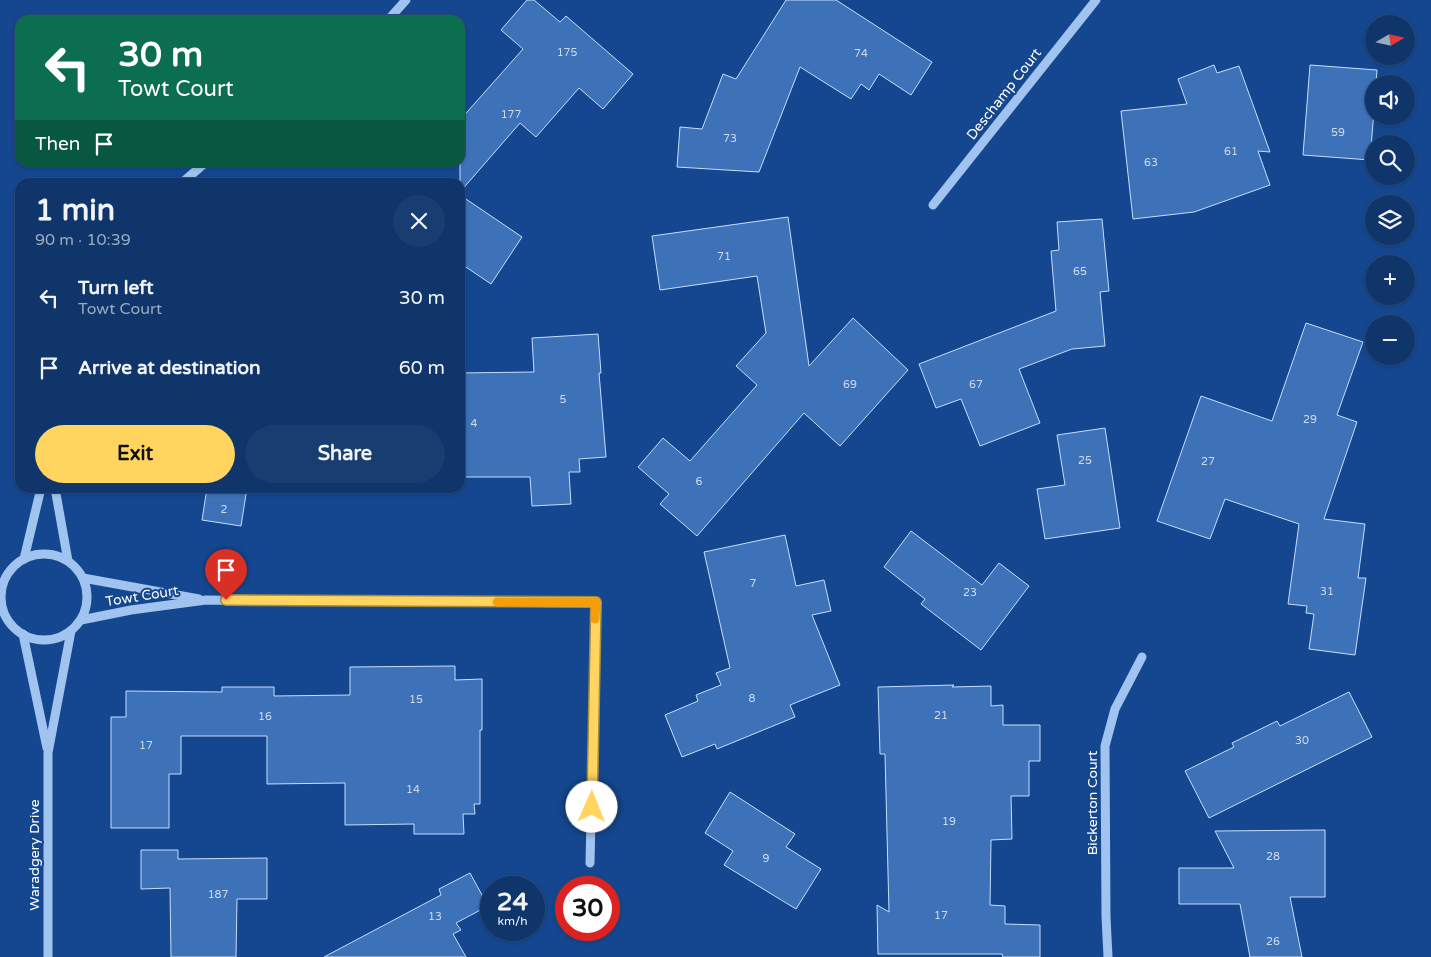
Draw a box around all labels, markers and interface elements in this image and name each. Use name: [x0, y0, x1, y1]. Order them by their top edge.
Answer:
north arrow: [1365, 15, 1415, 65]
map controls: [1365, 15, 1415, 365]
text: 30 m: [118, 34, 203, 76]
icon: left: [35, 35, 100, 100]
street label: Deschamp Court: [963, 44, 1045, 143]
house number: 175: [557, 46, 577, 59]
house number: 74: [854, 47, 868, 60]
button: sound: [1365, 75, 1415, 125]
text: Towt Court: [118, 76, 234, 102]
house number: 177: [501, 108, 521, 121]
house number: 59: [1331, 126, 1345, 139]
icon: arrive: [90, 130, 118, 158]
house number: 73: [723, 132, 737, 145]
text: Then: [35, 133, 80, 155]
button: search: [1365, 135, 1415, 185]
house number: 61: [1224, 145, 1238, 158]
house number: 63: [1144, 156, 1158, 169]
text: 1 min: [35, 192, 115, 229]
button: close: [393, 195, 445, 247]
button: layers: [1365, 195, 1415, 245]
text: 90 m · 10:39: [35, 230, 131, 250]
house number: 71: [717, 250, 731, 263]
button: +: [1365, 255, 1415, 305]
house number: 65: [1073, 265, 1087, 278]
text: Turn left: [78, 277, 154, 299]
icon: left: [35, 284, 63, 312]
text: 30 m: [399, 287, 445, 309]
text: Towt Court: [78, 299, 162, 319]
button: −: [1365, 315, 1415, 365]
icon: arrive: [35, 354, 63, 382]
text: Arrive at destination: [78, 357, 261, 379]
text: 60 m: [399, 357, 445, 379]
house number: 69: [843, 378, 857, 391]
house number: 67: [969, 378, 983, 391]
house number: 5: [560, 393, 567, 406]
house number: 29: [1303, 413, 1317, 426]
house number: 4: [471, 417, 478, 430]
button: Exit: [35, 425, 235, 483]
button: Share: [245, 425, 445, 483]
house number: 25: [1078, 454, 1092, 467]
house number: 27: [1201, 455, 1215, 468]
house number: 6: [696, 475, 703, 488]
house number: 2: [221, 503, 228, 516]
pin: [205, 549, 247, 600]
icon: arrive: [212, 556, 240, 584]
house number: 7: [750, 577, 757, 590]
street label: Towt Court: [104, 582, 180, 610]
house number: 31: [1320, 585, 1334, 598]
house number: 23: [963, 586, 977, 599]
house number: 8: [749, 692, 756, 705]
house number: 15: [409, 693, 423, 706]
house number: 21: [934, 709, 948, 722]
house number: 16: [258, 710, 272, 723]
house number: 30: [1295, 734, 1309, 747]
house number: 17: [139, 739, 153, 752]
street label: Bickerton Court: [1084, 750, 1101, 855]
position arrow: [565, 780, 617, 832]
house number: 14: [406, 783, 420, 796]
street label: Waradgery Drive: [26, 799, 43, 911]
house number: 19: [942, 815, 956, 828]
house number: 28: [1266, 850, 1280, 863]
house number: 9: [763, 852, 770, 865]
speed limit sign: 30: [555, 876, 620, 941]
text: 24: [497, 887, 528, 917]
house number: 187: [208, 888, 228, 901]
house number: 17: [934, 909, 948, 922]
house number: 13: [428, 910, 442, 923]
text: km/h: [497, 914, 528, 928]
house number: 26: [1266, 935, 1280, 948]

